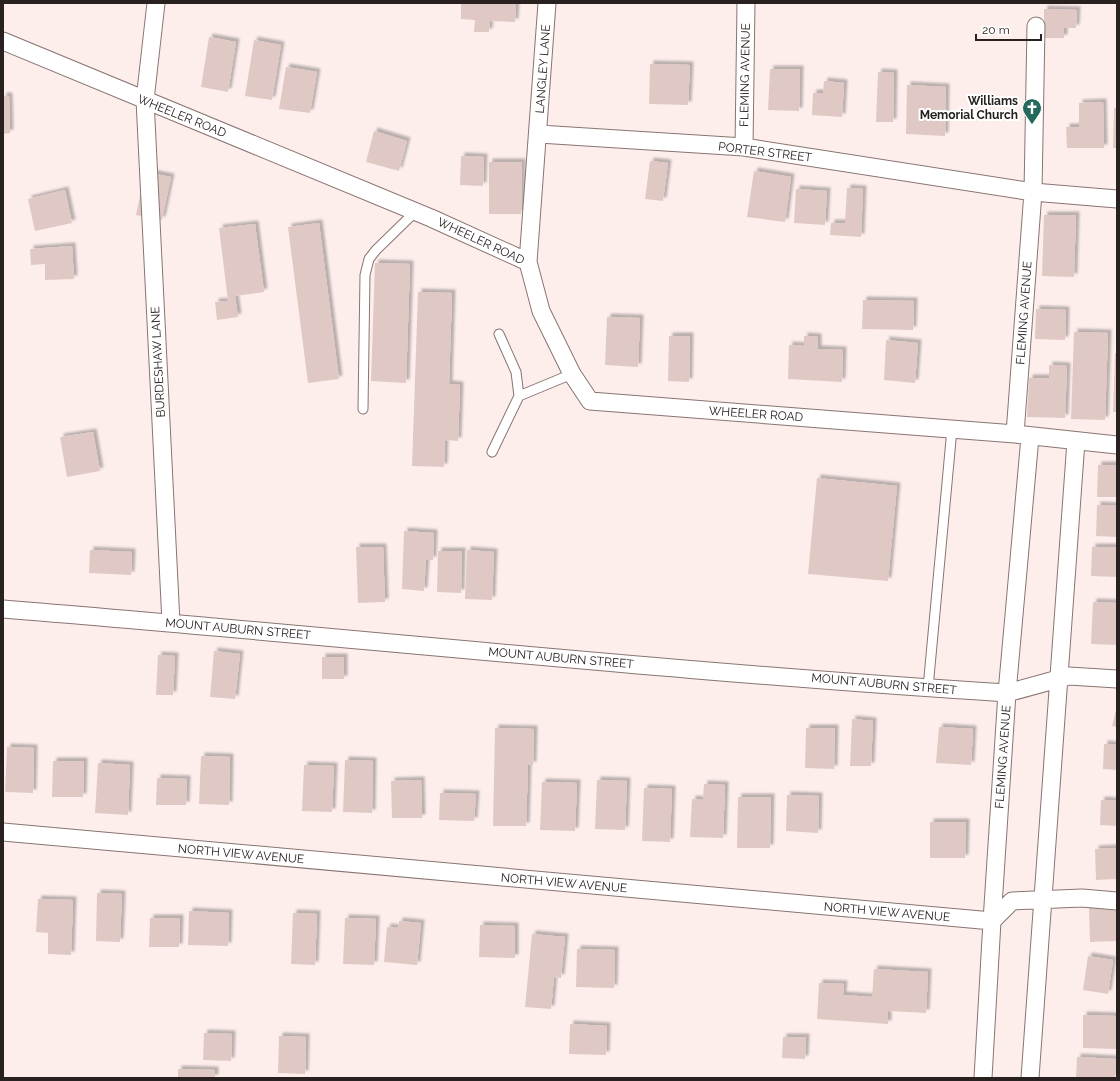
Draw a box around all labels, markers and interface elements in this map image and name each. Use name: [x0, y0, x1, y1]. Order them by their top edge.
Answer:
scale bar: [976, 16, 1041, 42]
street label: FLEMING AVENUE: [737, 23, 753, 127]
text: 20 m: [982, 23, 1010, 37]
street label: LANGLEY LANE: [533, 24, 553, 114]
street label: WHEELER ROAD: [136, 92, 229, 140]
place label: Williams Memorial Church: [920, 94, 1018, 122]
church icon: Williams Memorial Church: [1021, 97, 1043, 125]
street label: PORTER STREET: [717, 139, 813, 165]
street label: WHEELER ROAD: [435, 215, 527, 267]
street label: FLEMING AVENUE: [1013, 261, 1035, 365]
street label: BURDESHAW LANE: [148, 306, 168, 418]
street label: WHEELER ROAD: [708, 404, 804, 424]
street label: MOUNT AUBURN STREET: [165, 616, 312, 642]
street label: MOUNT AUBURN STREET: [488, 645, 635, 671]
street label: MOUNT AUBURN STREET: [811, 671, 958, 697]
street label: FLEMING AVENUE: [992, 705, 1014, 809]
street label: NORTH VIEW AVENUE: [177, 842, 305, 866]
street label: NORTH VIEW AVENUE: [500, 871, 628, 895]
street label: NORTH VIEW AVENUE: [823, 900, 951, 924]

